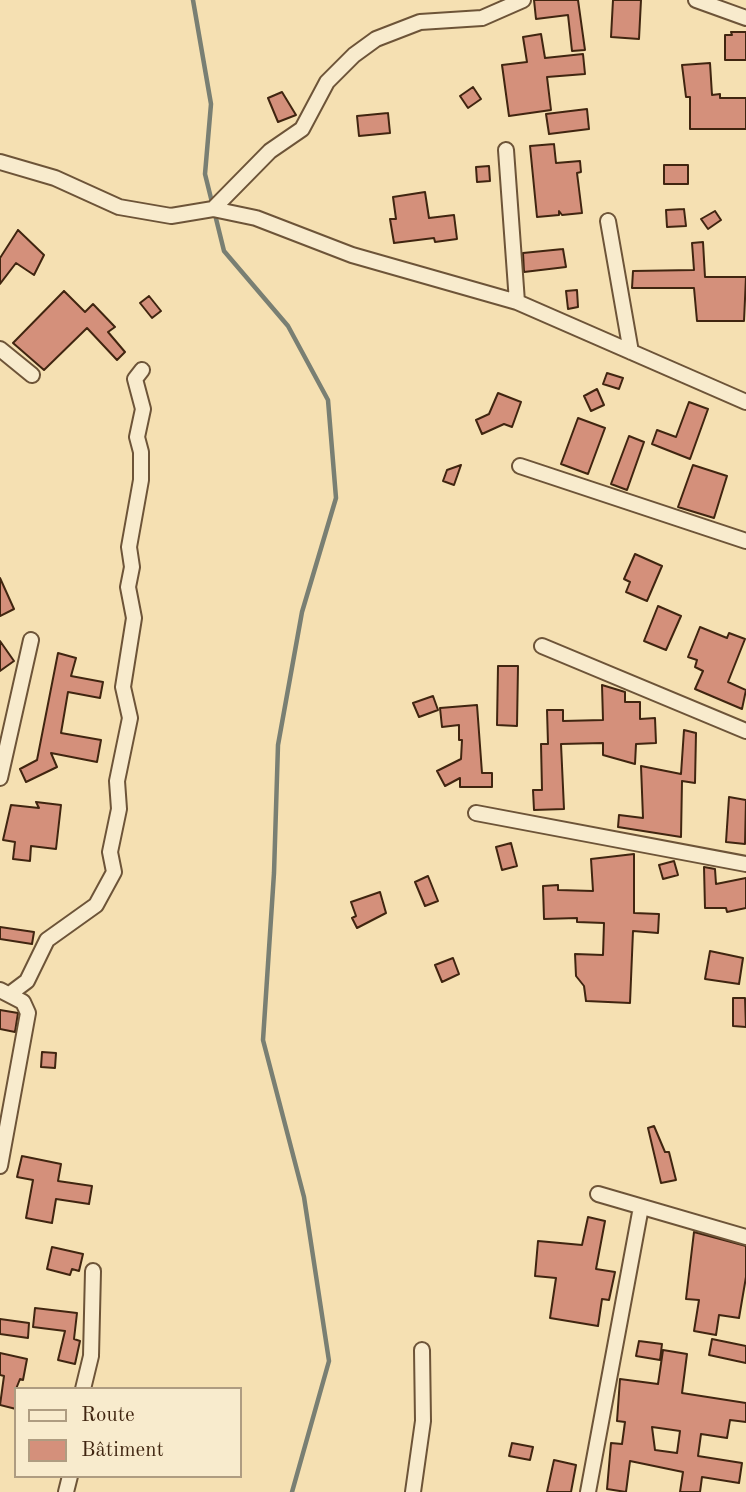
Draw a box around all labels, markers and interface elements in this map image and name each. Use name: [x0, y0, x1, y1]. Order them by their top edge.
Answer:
legend: [14, 1387, 242, 1478]
text: Route: [81, 1405, 135, 1426]
text: Bâtiment: [81, 1440, 164, 1461]

